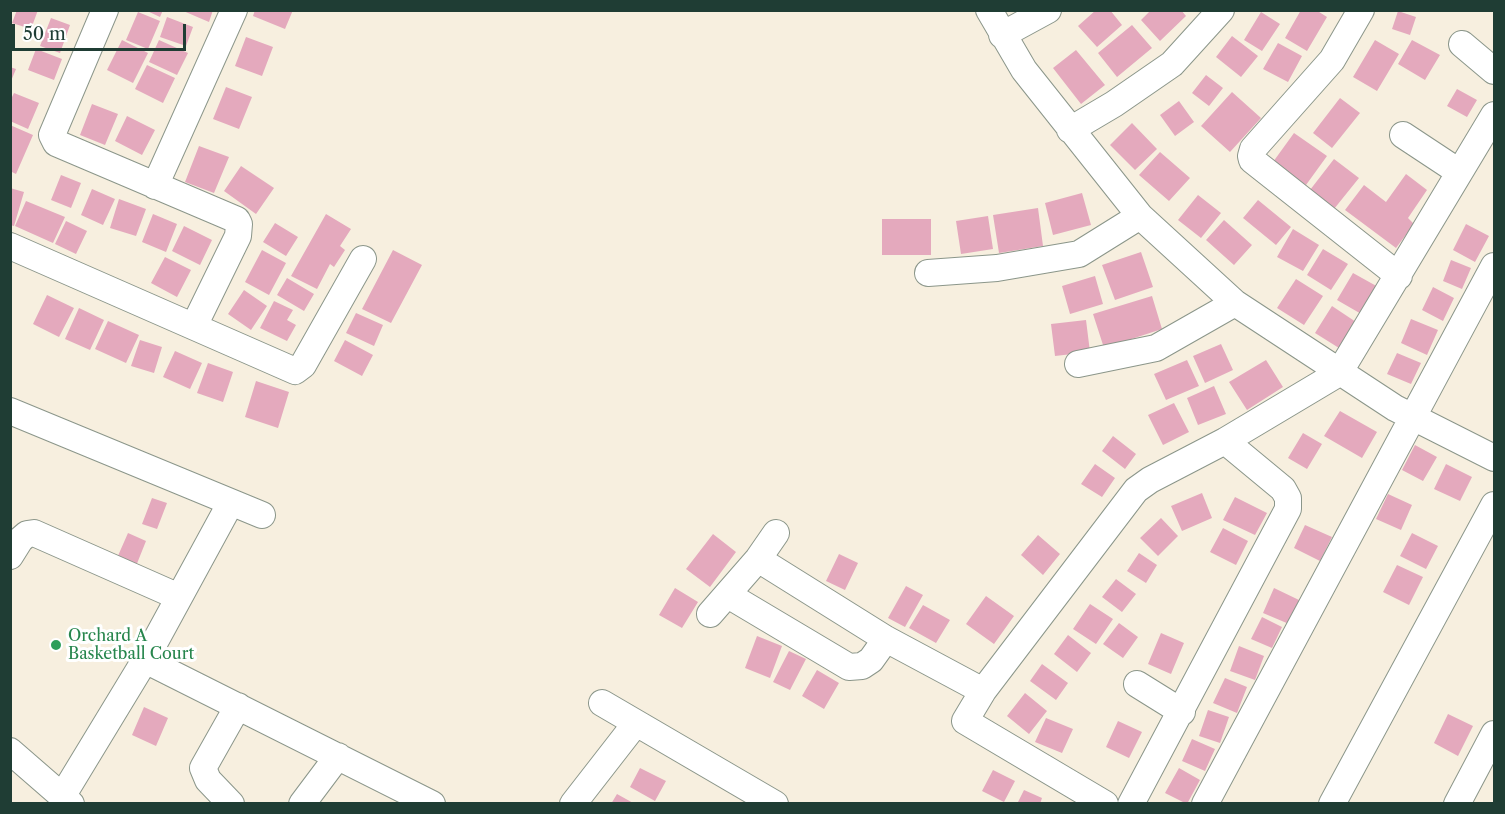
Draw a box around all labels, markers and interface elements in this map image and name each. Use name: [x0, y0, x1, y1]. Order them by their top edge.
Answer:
scale bar: [15, 12, 189, 50]
text: 50 m: [23, 23, 66, 45]
place label: Orchard A Basketball Court: [68, 626, 194, 664]
marker: Orchard A Basketball Court: [49, 638, 63, 652]

